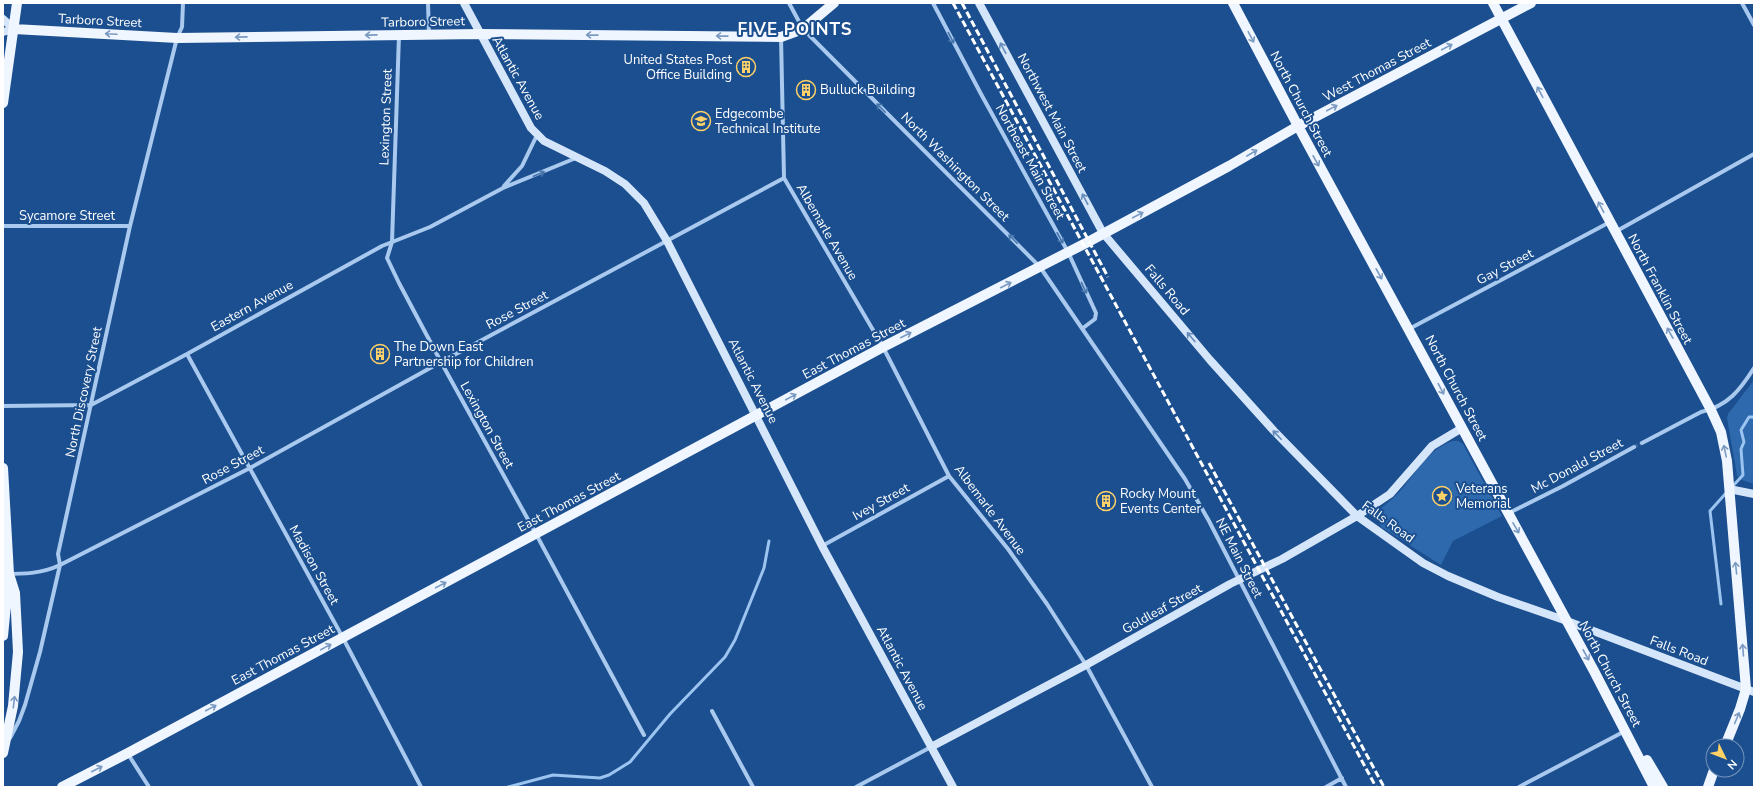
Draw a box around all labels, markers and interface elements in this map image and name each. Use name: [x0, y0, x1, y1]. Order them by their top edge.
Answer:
street label: Tarboro Street: [58, 10, 143, 32]
street label: Tarboro Street: [381, 12, 465, 32]
district label: FIVE POINTS: [738, 18, 852, 41]
one-way arrow: [105, 31, 118, 38]
one-way arrow: [586, 31, 599, 39]
one-way arrow: [948, 31, 955, 43]
one-way arrow: [1248, 31, 1255, 43]
one-way arrow: [365, 32, 378, 39]
one-way arrow: [716, 32, 729, 40]
one-way arrow: [235, 33, 248, 41]
street label: Atlantic Avenue: [488, 33, 548, 123]
street label: West Thomas Street: [1320, 34, 1435, 106]
one-way arrow: [999, 42, 1006, 54]
one-way arrow: [1441, 43, 1453, 51]
street label: North Church Street: [1266, 48, 1337, 160]
street label: Northwest Main Street: [1013, 50, 1091, 176]
place label: United States Post Office Building: [624, 51, 732, 84]
building icon: United States Post Office Building: [735, 56, 757, 78]
street label: Lexington Street: [375, 68, 397, 166]
building icon: Bulluck Building: [795, 79, 817, 101]
place label: Bulluck Building: [820, 81, 915, 99]
one-way arrow: [1536, 86, 1544, 98]
street label: Northeast Main Street: [991, 101, 1069, 223]
one-way arrow: [876, 103, 886, 112]
one-way arrow: [1326, 104, 1338, 111]
place label: Edgecombe Technical Institute: [715, 105, 820, 138]
street label: North Washington Street: [897, 109, 1014, 226]
school or university icon: Edgecombe Technical Institute: [690, 110, 712, 132]
one-way arrow: [1246, 148, 1258, 156]
one-way arrow: [1313, 154, 1321, 166]
one-way arrow: [532, 169, 544, 177]
street label: Albemarle Avenue: [792, 180, 862, 284]
one-way arrow: [1080, 193, 1088, 205]
one-way arrow: [1597, 201, 1605, 213]
street label: Sycamore Street: [19, 207, 115, 225]
one-way arrow: [1131, 211, 1143, 218]
street label: North Franklin Street: [1623, 231, 1697, 348]
one-way arrow: [1056, 232, 1064, 244]
one-way arrow: [1008, 234, 1018, 244]
street label: Gay Street: [1474, 244, 1537, 289]
street label: Falls Road: [1140, 261, 1194, 319]
one-way arrow: [1376, 268, 1383, 280]
street label: Eastern Avenue: [208, 276, 296, 336]
one-way arrow: [1000, 280, 1012, 288]
one-way arrow: [1081, 281, 1088, 293]
street label: Rose Street: [483, 286, 552, 334]
street label: East Thomas Street: [799, 314, 909, 384]
street label: North Discovery Street: [61, 325, 107, 459]
one-way arrow: [1665, 328, 1673, 340]
one-way arrow: [900, 331, 912, 339]
one-way arrow: [1186, 332, 1195, 343]
street label: North Church Street: [1421, 332, 1492, 444]
street label: Atlantic Avenue: [724, 335, 782, 427]
place label: The Down East Partnership for Children: [394, 338, 534, 371]
building icon: The Down East Partnership for Children: [369, 343, 391, 365]
street label: Lexington Street: [456, 378, 519, 472]
one-way arrow: [1438, 383, 1445, 395]
one-way arrow: [785, 392, 797, 400]
one-way arrow: [1272, 430, 1282, 440]
street label: Mc Donald Street: [1528, 434, 1627, 498]
street label: Rose Street: [199, 441, 268, 489]
one-way arrow: [1720, 444, 1728, 457]
street label: Albemarle Avenue: [950, 461, 1030, 559]
street label: East Thomas Street: [514, 467, 624, 537]
street label: Ivey Street: [849, 479, 913, 525]
place label: Veterans Memorial: [1455, 480, 1511, 513]
place label: Rocky Mount Events Center: [1120, 485, 1201, 518]
place icon: Veterans Memorial: [1431, 485, 1453, 507]
building icon: Rocky Mount Events Center: [1095, 490, 1117, 512]
street label: Falls Road: [1358, 497, 1418, 547]
street label: NE Main Street: [1211, 515, 1267, 602]
street label: Madison Street: [285, 522, 343, 608]
one-way arrow: [1513, 522, 1520, 534]
one-way arrow: [1733, 562, 1740, 575]
street label: Goldleaf Street: [1119, 579, 1206, 638]
one-way arrow: [434, 581, 446, 589]
street label: North Church Street: [1575, 618, 1646, 730]
street label: East Thomas Street: [228, 620, 338, 690]
street label: Atlantic Avenue: [872, 623, 932, 713]
street label: Falls Road: [1647, 632, 1711, 670]
one-way arrow: [320, 643, 332, 650]
one-way arrow: [1740, 644, 1747, 657]
one-way arrow: [1582, 649, 1590, 661]
one-way arrow: [10, 695, 18, 708]
one-way arrow: [205, 704, 217, 712]
one-way arrow: [1733, 712, 1741, 724]
north arrow: [1705, 738, 1745, 778]
text: N: [1724, 756, 1740, 773]
one-way arrow: [90, 765, 102, 772]

